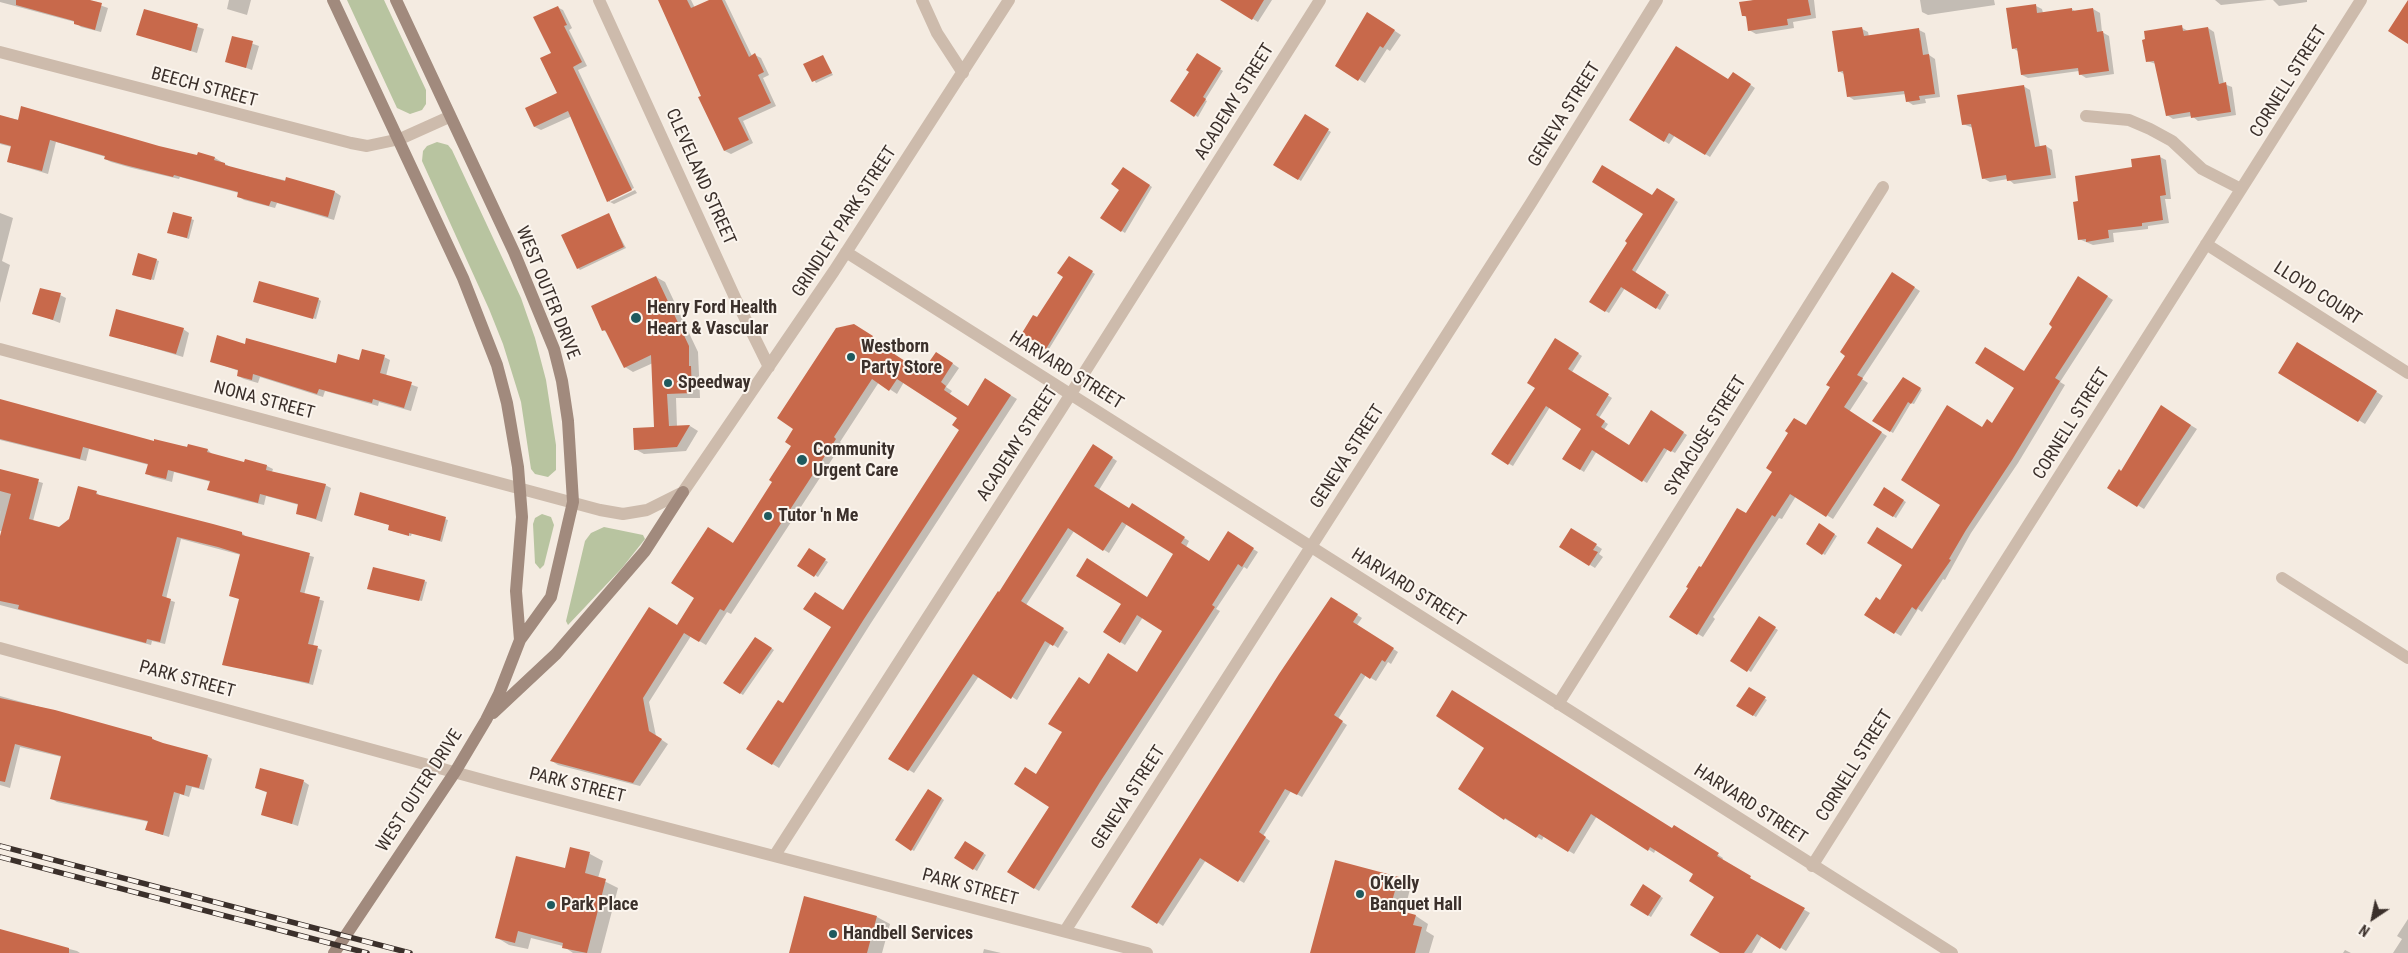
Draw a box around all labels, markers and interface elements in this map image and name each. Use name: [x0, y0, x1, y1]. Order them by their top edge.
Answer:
street label: CORNELL STREET: [2246, 22, 2332, 142]
street label: ACADEMY STREET: [1191, 40, 1279, 164]
street label: GENEVA STREET: [1524, 59, 1606, 171]
street label: BEECH STREET: [149, 63, 259, 113]
street label: CLEVELAND STREET: [660, 105, 740, 249]
street label: GRINDLEY PARK STREET: [788, 143, 902, 301]
street label: WEST OUTER DRIVE: [510, 223, 584, 363]
street label: LLOYD COURT: [2269, 258, 2365, 330]
place label: Henry Ford Health Heart & Vascular: [647, 297, 777, 340]
marker: Henry Ford Health Heart & Vascular: [629, 311, 643, 325]
street label: HARVARD STREET: [1005, 327, 1127, 415]
place label: Westborn Party Store: [861, 336, 942, 378]
marker: Westborn Party Store: [845, 351, 857, 363]
street label: CORNELL STREET: [2029, 364, 2115, 484]
place label: Speedway: [678, 372, 751, 394]
street label: SYRACUSE STREET: [1661, 372, 1751, 500]
street label: NONA STREET: [211, 377, 317, 425]
marker: Speedway: [662, 377, 674, 389]
street label: ACADEMY STREET: [973, 382, 1063, 506]
street label: GENEVA STREET: [1306, 401, 1390, 513]
place label: Community Urgent Care: [813, 439, 898, 482]
marker: Community Urgent Care: [795, 453, 809, 467]
place label: Tutor 'n Me: [778, 505, 858, 527]
marker: Tutor 'n Me: [762, 510, 774, 522]
street label: HARVARD STREET: [1347, 544, 1469, 632]
street label: PARK STREET: [137, 657, 237, 703]
street label: CORNELL STREET: [1812, 706, 1898, 826]
street label: WEST OUTER DRIVE: [372, 726, 468, 856]
street label: GENEVA STREET: [1087, 742, 1171, 854]
street label: HARVARD STREET: [1689, 760, 1811, 850]
street label: PARK STREET: [527, 764, 627, 808]
street label: PARK STREET: [920, 865, 1020, 911]
place label: O'Kelly Banquet Hall: [1370, 873, 1462, 916]
marker: O'Kelly Banquet Hall: [1354, 888, 1366, 900]
north arrow: [2348, 893, 2398, 943]
place label: Park Place: [561, 894, 638, 916]
marker: Park Place: [545, 899, 557, 911]
text: N: [2357, 921, 2373, 939]
place label: Handbell Services: [843, 923, 973, 945]
marker: Handbell Services: [827, 928, 839, 940]

